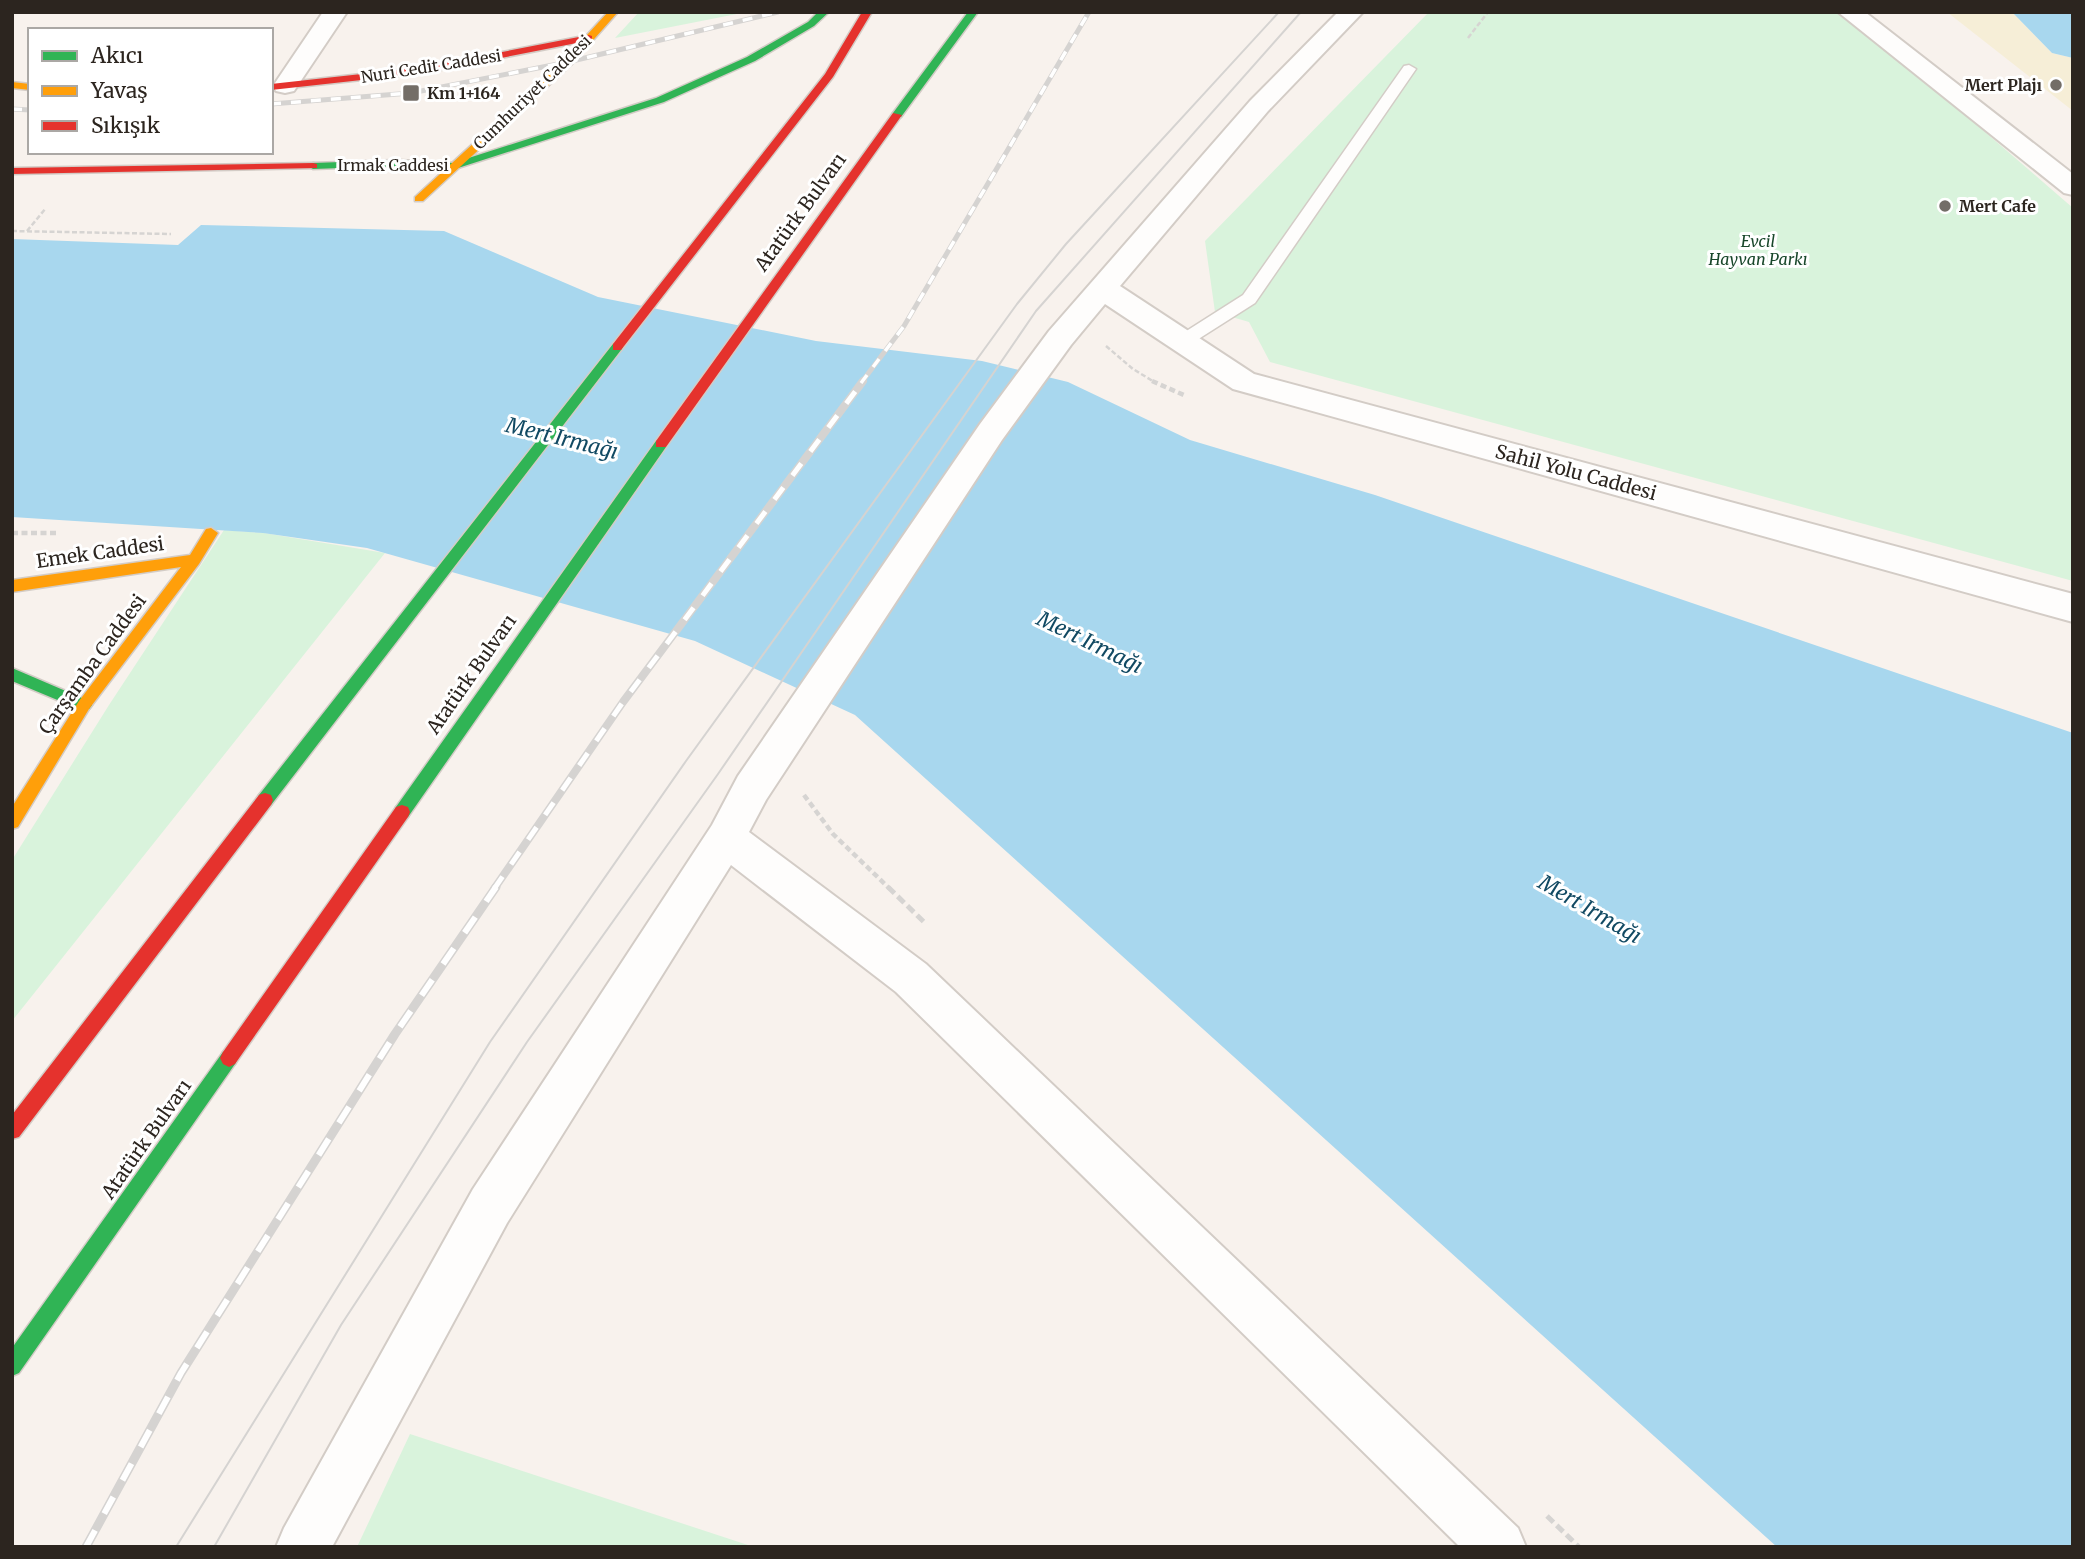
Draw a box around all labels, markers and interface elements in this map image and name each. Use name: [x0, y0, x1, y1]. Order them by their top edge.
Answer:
legend: [28, 28, 273, 154]
street label: Cumhuriyet Caddesi: [469, 31, 595, 153]
text: Akıcı: [90, 42, 144, 69]
street label: Nuri Cedit Caddesi: [359, 45, 503, 87]
place label: Mert Plajı: [1965, 75, 2043, 95]
text: Yavaş: [90, 77, 148, 104]
marker: Mert Plajı: [2048, 77, 2064, 93]
marker: Km 1+164: [401, 83, 421, 103]
place label: Km 1+164: [427, 83, 500, 103]
text: Sıkışık: [91, 112, 161, 139]
street label: Atatürk Bulvarı: [748, 148, 851, 277]
street label: Irmak Caddesi: [337, 155, 449, 175]
place label: Mert Cafe: [1959, 196, 2036, 216]
marker: Mert Cafe: [1937, 198, 1953, 214]
park label: Evcil Hayvan Parkı: [1708, 231, 1807, 269]
water label: Mert Irmağı: [502, 411, 621, 465]
street label: Sahil Yolu Caddesi: [1493, 439, 1659, 505]
street label: Emek Caddesi: [35, 531, 165, 573]
street label: Çarşamba Caddesi: [33, 589, 151, 739]
water label: Mert Irmağı: [1032, 604, 1147, 679]
street label: Atatürk Bulvarı: [420, 610, 521, 739]
water label: Mert Irmağı: [1533, 868, 1646, 949]
street label: Atatürk Bulvarı: [95, 1075, 196, 1204]

